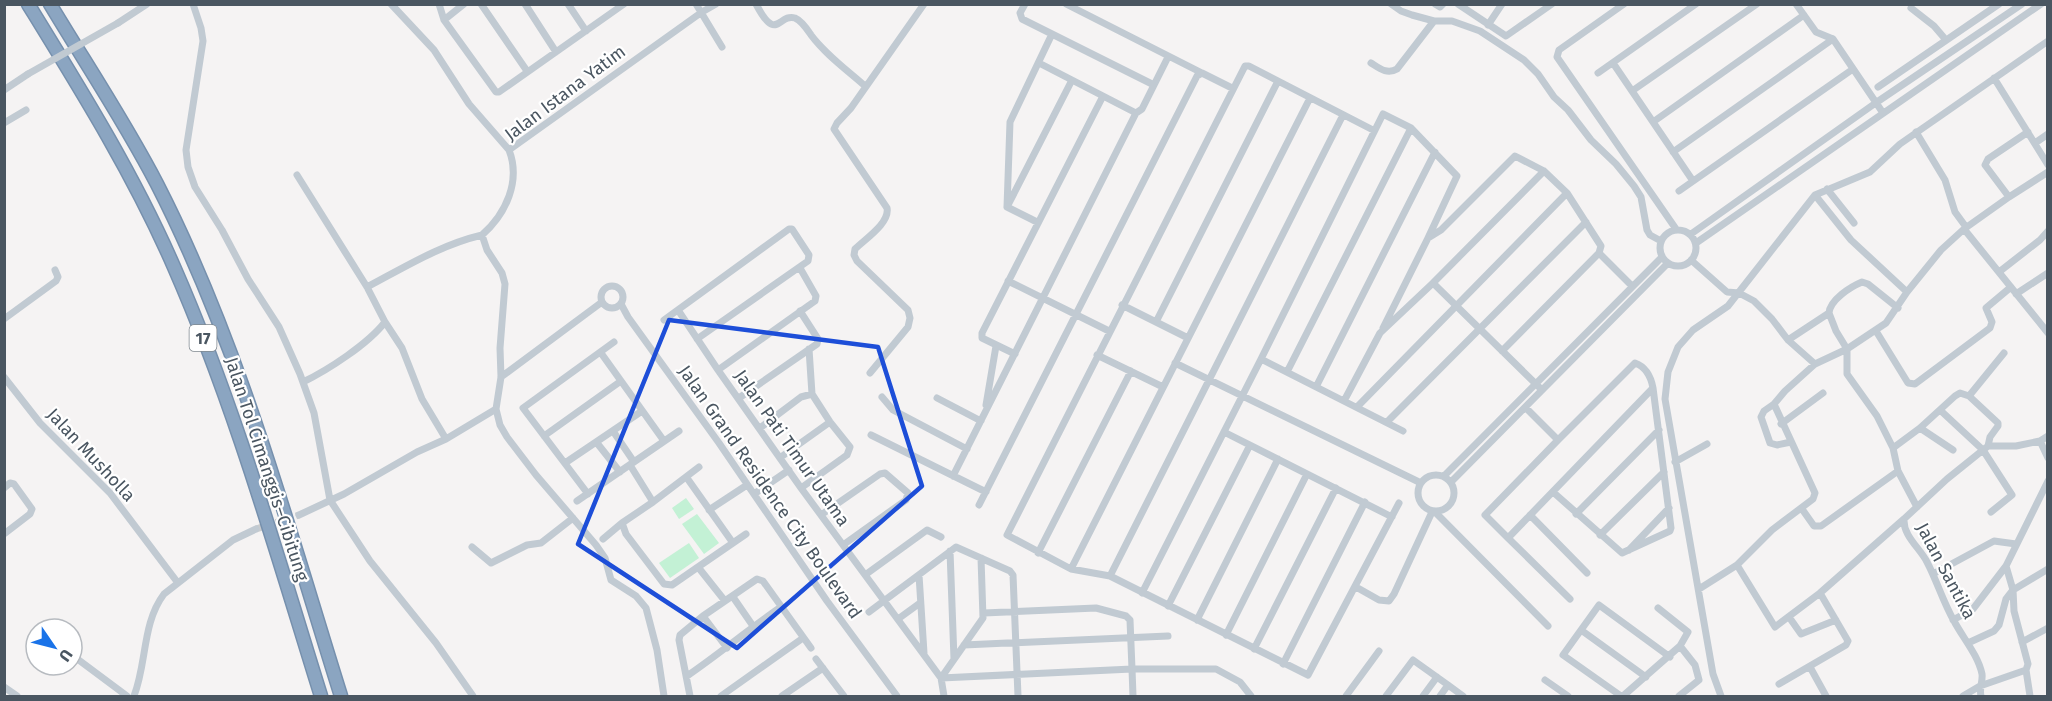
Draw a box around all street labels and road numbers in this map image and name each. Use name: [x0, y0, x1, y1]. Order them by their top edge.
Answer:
street label: Jalan Istana Yatim: [500, 40, 630, 146]
road number: 17: [190, 325, 216, 351]
street label: Jalan Tol Cimanggis–Cibitung: [220, 354, 314, 584]
street label: Jalan Grand Residence City Boulevard: [674, 361, 866, 623]
street label: Jalan Pati Timur Utama: [730, 365, 854, 531]
street label: Jalan Musholla: [42, 404, 140, 506]
street label: Jalan Santika: [1911, 519, 1981, 623]

